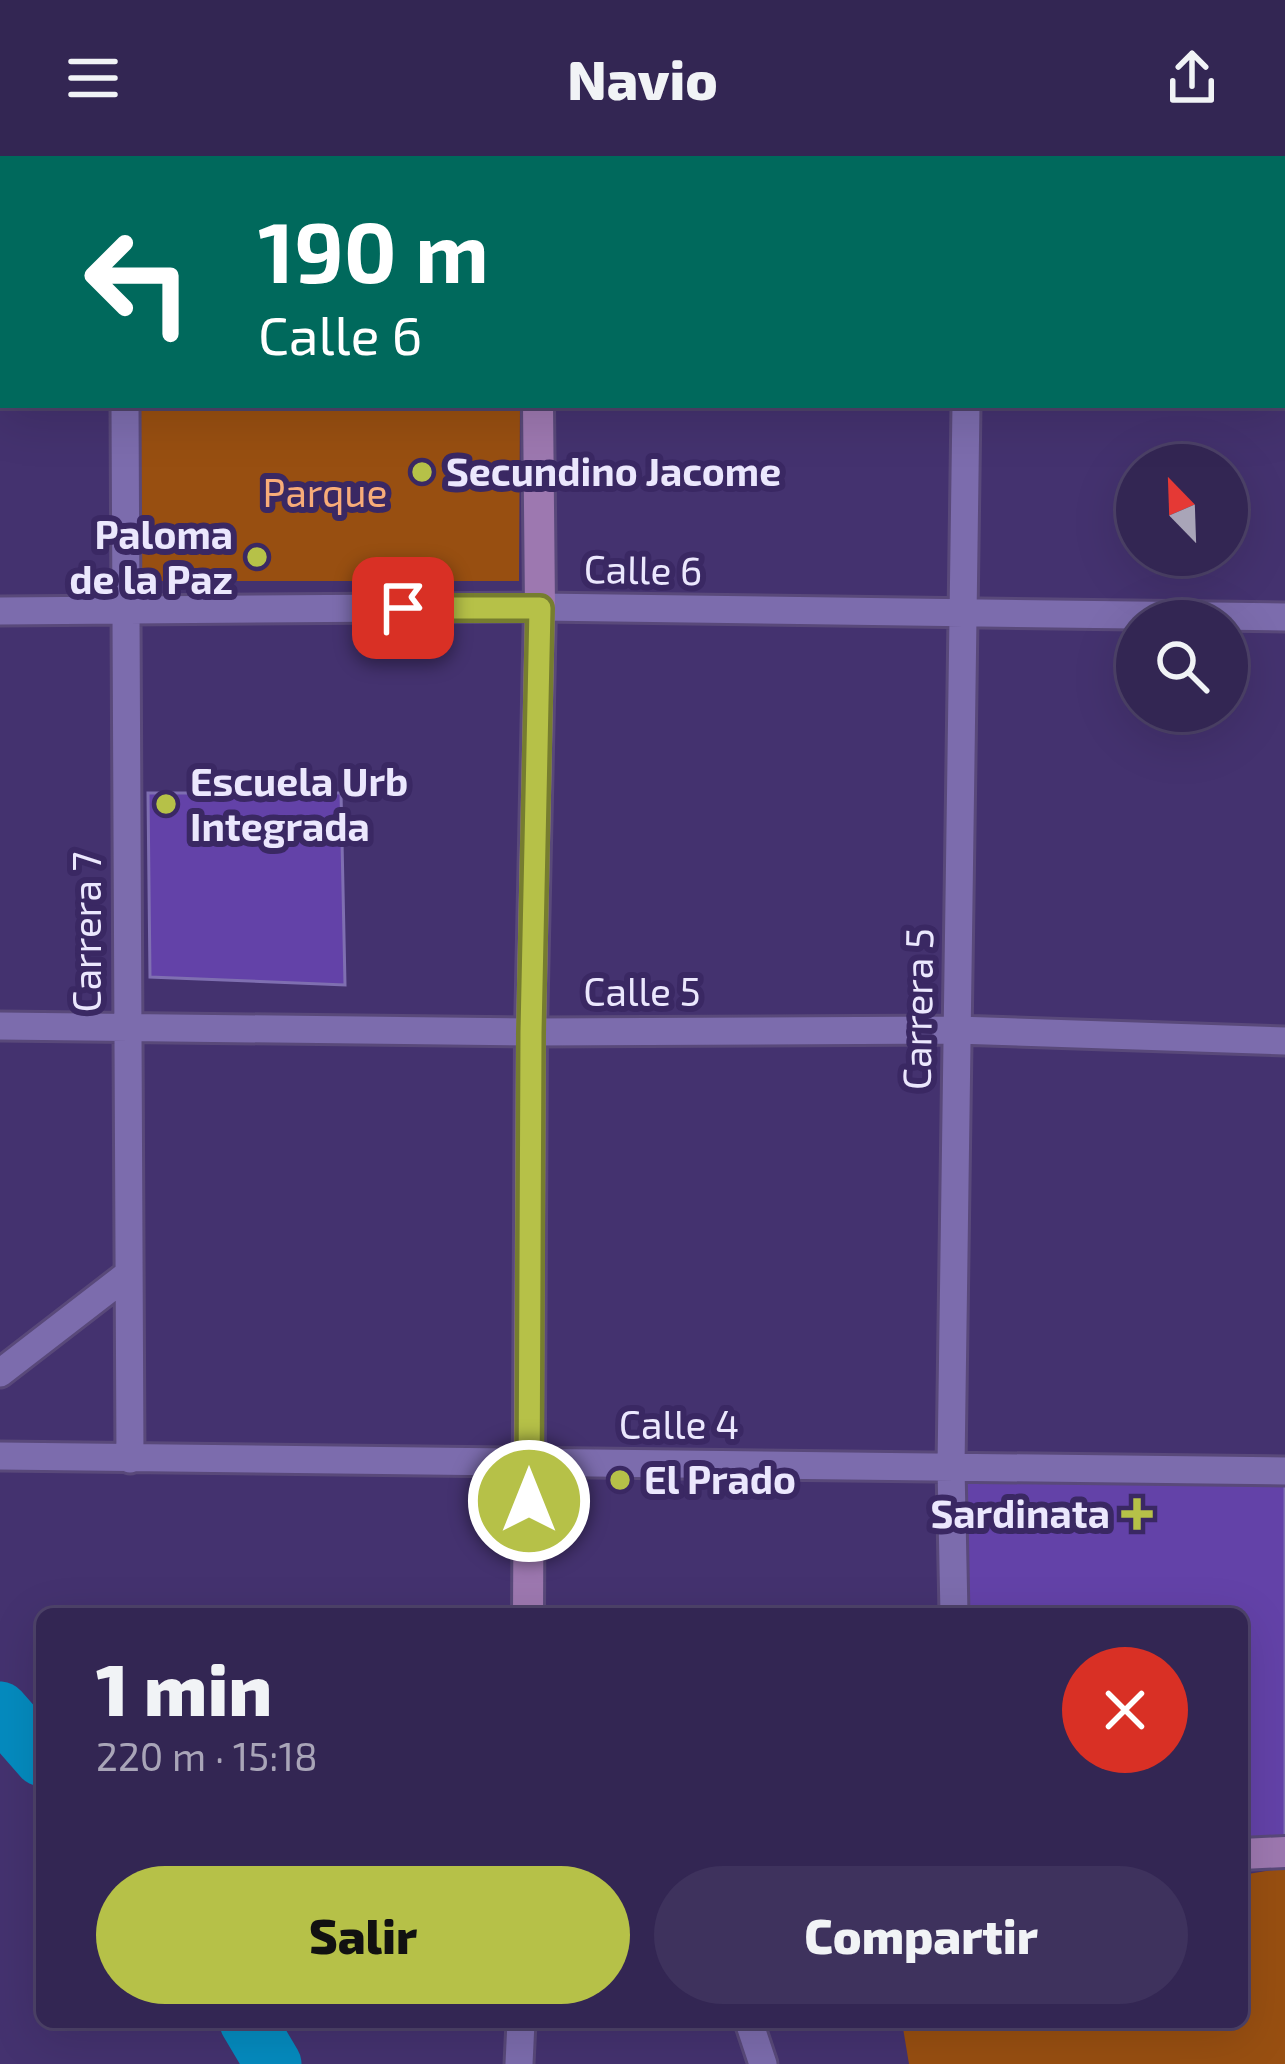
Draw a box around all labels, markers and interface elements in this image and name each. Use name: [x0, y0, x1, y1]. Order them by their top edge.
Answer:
icon: menu: [60, 45, 126, 111]
icon: share: [1159, 45, 1225, 111]
text: Navio: [567, 46, 718, 111]
text: 190 m: [258, 199, 489, 300]
icon: left: [60, 204, 216, 360]
text: Calle 6: [258, 301, 422, 366]
north arrow: [1116, 444, 1248, 576]
map controls: [1116, 444, 1248, 732]
place label: Secundino Jacome: [446, 447, 781, 494]
marker: Secundino Jacome: [409, 459, 435, 485]
park label: Parque: [263, 468, 387, 515]
place label: Paloma de la Paz: [69, 510, 233, 602]
marker: Paloma de la Paz: [244, 544, 270, 570]
street label: Calle 6: [583, 544, 703, 593]
pin: [352, 557, 454, 659]
icon: arrive: [370, 575, 436, 641]
button: search: [1116, 600, 1248, 732]
place label: Escuela Urb Integrada: [190, 757, 408, 849]
marker: Escuela Urb Integrada: [153, 791, 179, 817]
street label: Carrera 7: [62, 851, 109, 1013]
street label: Carrera 5: [892, 928, 941, 1090]
street label: Calle 5: [583, 967, 701, 1014]
street label: Calle 4: [619, 1400, 739, 1447]
position arrow: [466, 1438, 592, 1564]
place label: El Prado: [644, 1455, 796, 1502]
marker: El Prado: [607, 1467, 633, 1493]
place label: Sardinata: [931, 1489, 1110, 1536]
marker: Sardinata: [1121, 1498, 1153, 1530]
text: 1 min: [96, 1644, 272, 1730]
button: close: [1062, 1647, 1188, 1773]
text: 220 m · 15:18: [96, 1732, 318, 1779]
button: Salir: [96, 1866, 630, 2004]
button: Compartir: [654, 1866, 1188, 2004]

